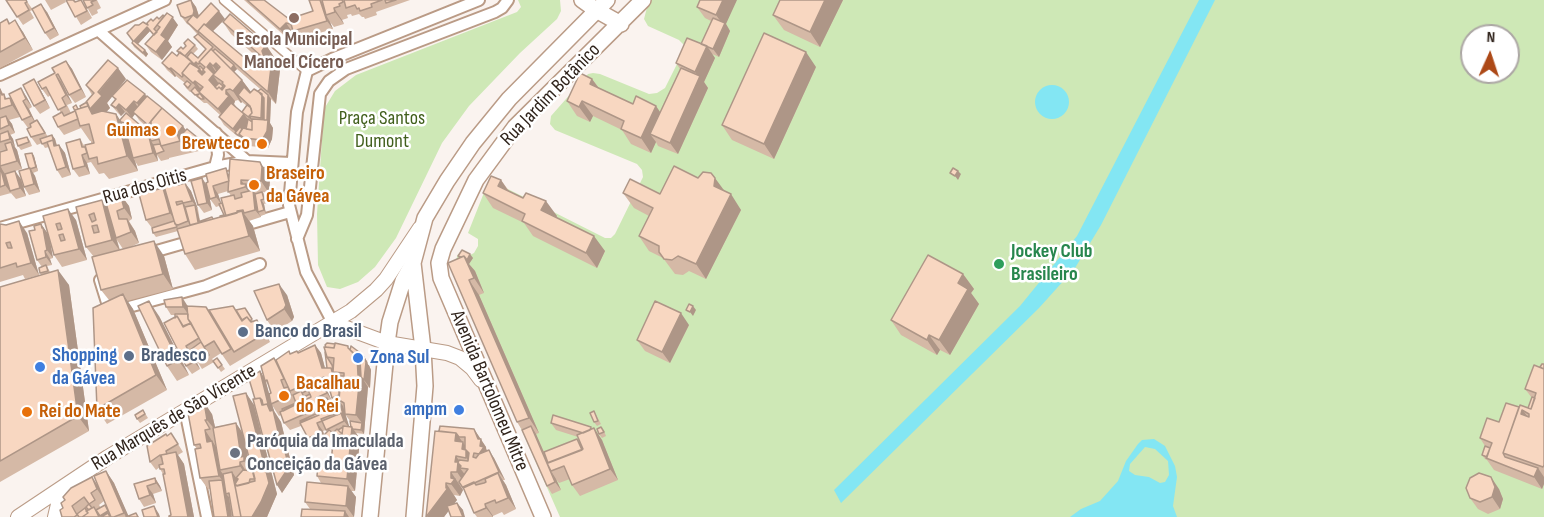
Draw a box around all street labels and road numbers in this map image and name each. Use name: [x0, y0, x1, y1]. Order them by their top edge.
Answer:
street label: Rua Jardim Botânico: [496, 39, 606, 151]
street label: Rua dos Oitis: [100, 164, 190, 210]
street label: Avenida Bartolomeu Mitre: [444, 307, 534, 475]
street label: Rua Marquês de São Vicente: [88, 360, 260, 476]

